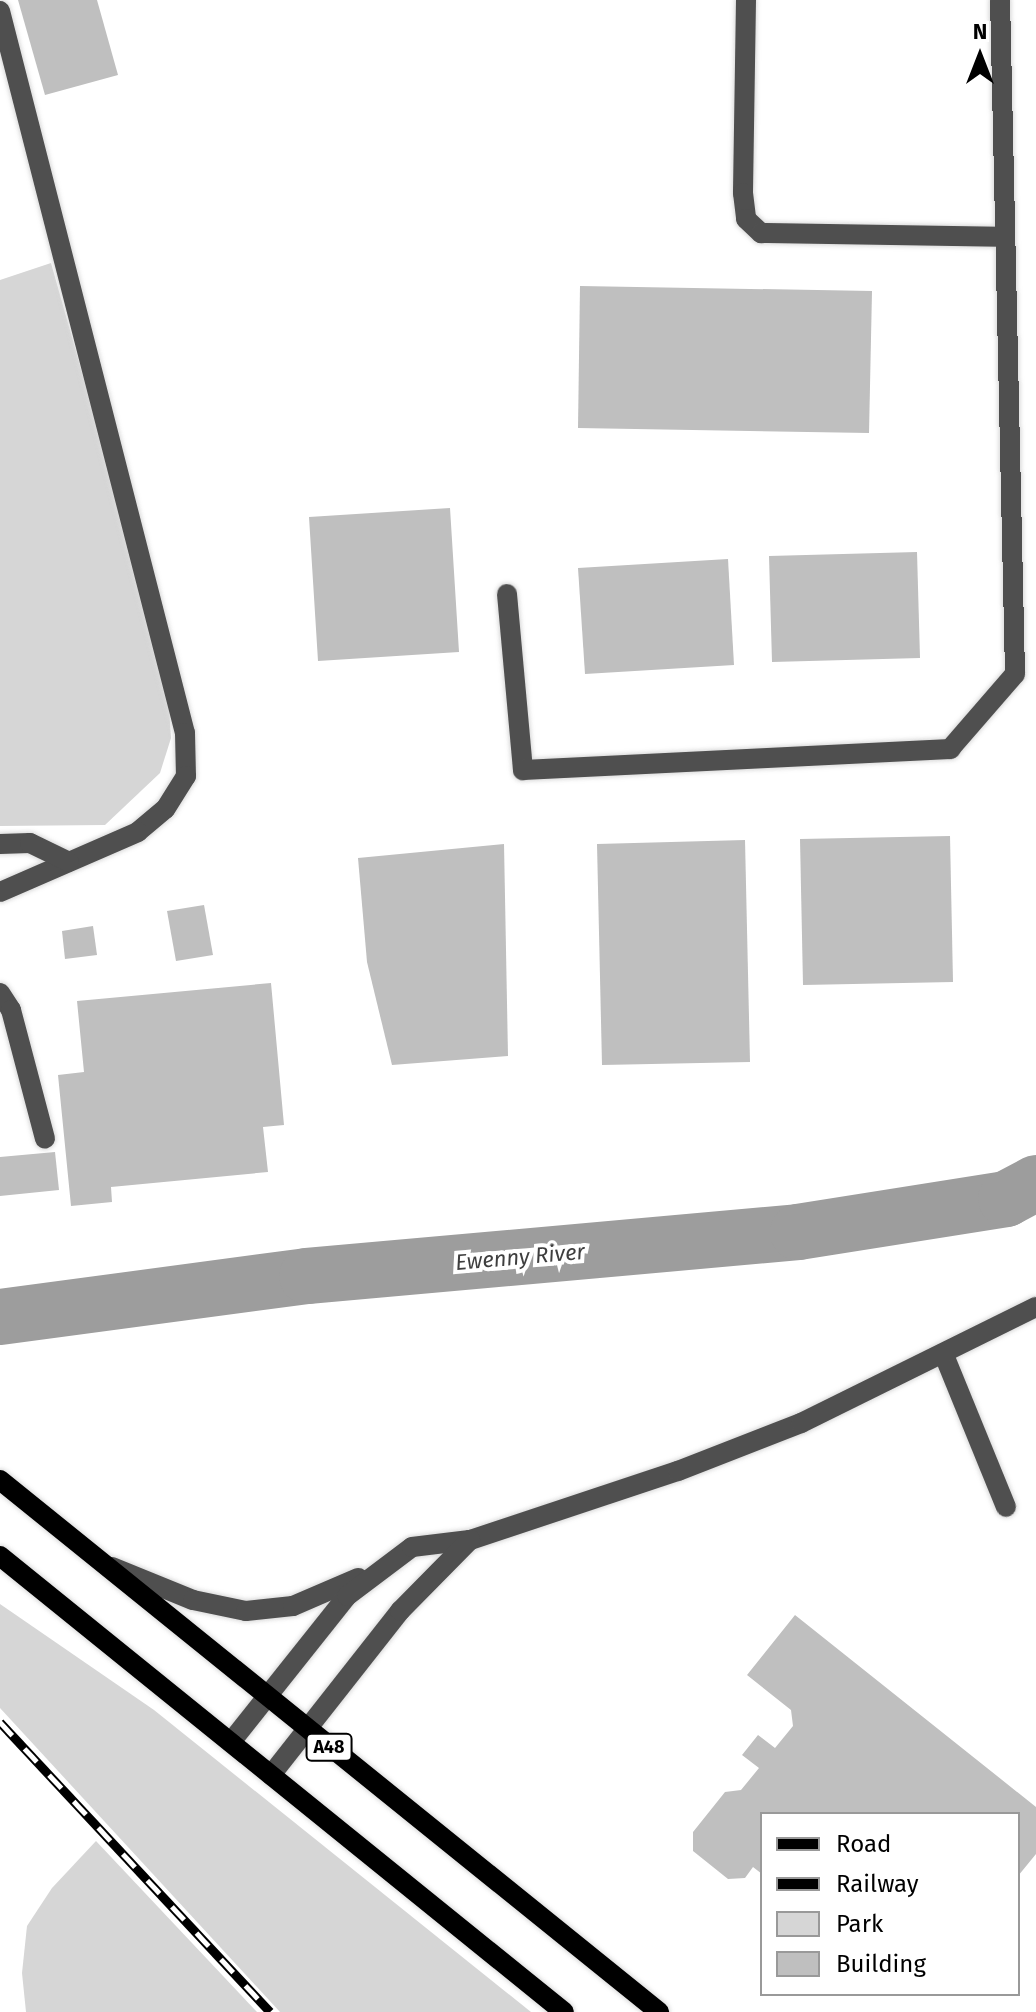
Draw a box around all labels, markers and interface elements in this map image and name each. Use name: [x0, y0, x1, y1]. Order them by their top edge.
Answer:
north arrow: [940, 16, 1020, 96]
text: N: [973, 18, 987, 45]
water label: Ewenny River: [454, 1238, 586, 1276]
road number: A48: [305, 1733, 353, 1761]
legend: [760, 1812, 1020, 1996]
text: Road: [836, 1830, 891, 1858]
text: Railway: [836, 1870, 919, 1898]
text: Park: [836, 1910, 883, 1938]
text: Building: [836, 1950, 926, 1978]

